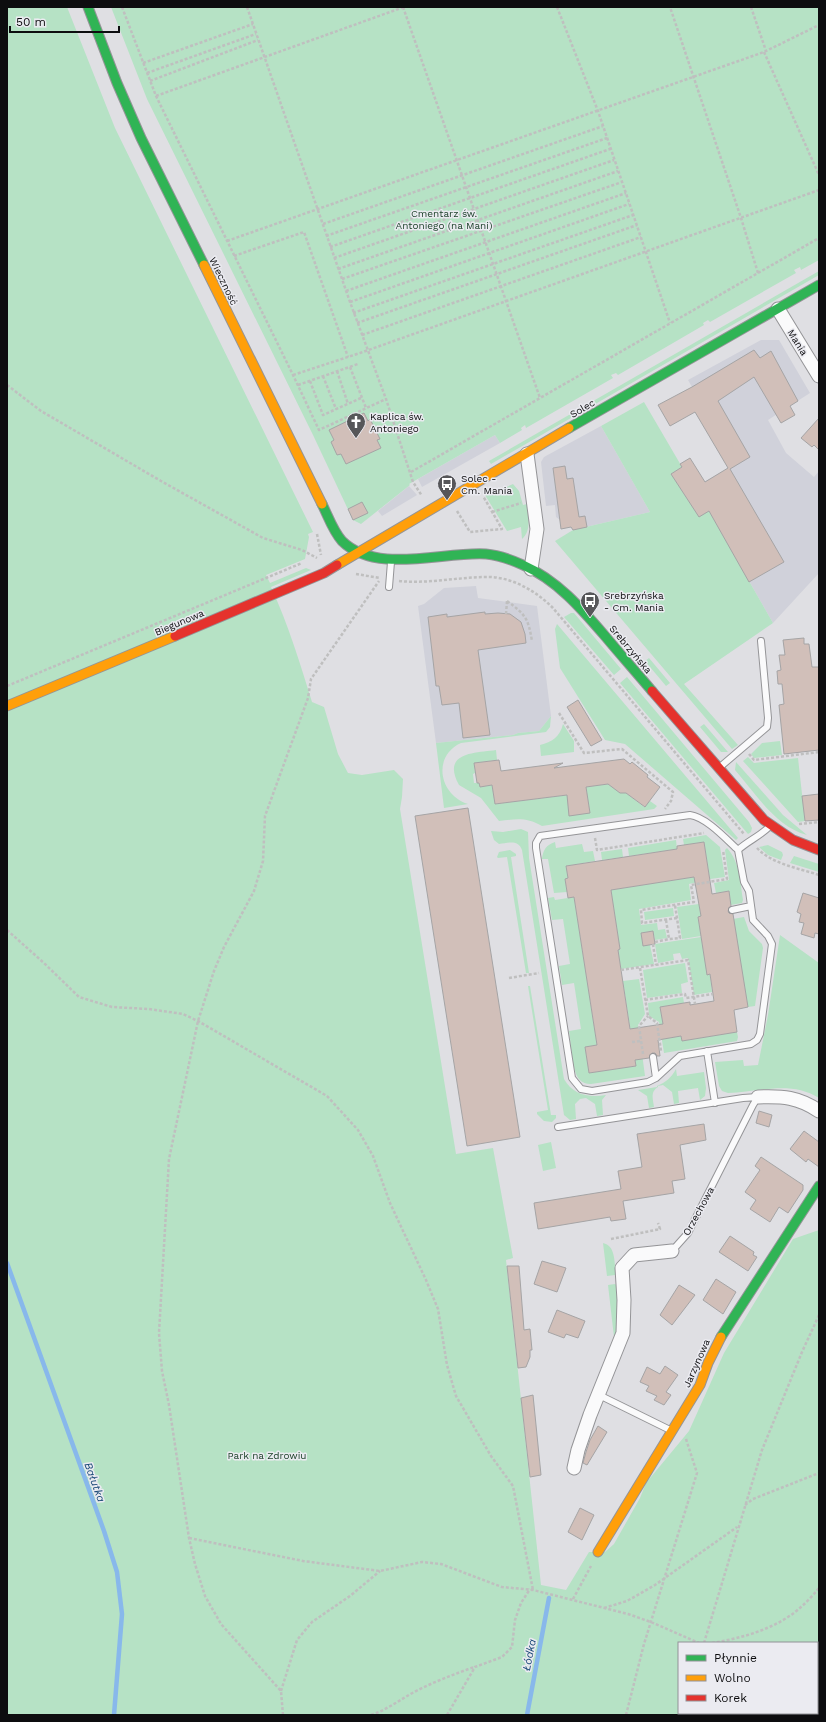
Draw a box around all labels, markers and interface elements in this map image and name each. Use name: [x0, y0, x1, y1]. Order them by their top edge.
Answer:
scale bar: [10, 8, 119, 34]
text: 50 m: [16, 15, 46, 29]
park label: Cmentarz św. Antoniego (na Mani): [396, 208, 492, 231]
street label: Wieczność: [207, 255, 240, 307]
street label: Mania: [785, 327, 810, 358]
street label: Solec: [568, 397, 597, 420]
church icon: Kaplica św. Antoniego: [345, 411, 367, 439]
place label: Kaplica św. Antoniego: [370, 411, 424, 434]
bus stop icon: Solec - Cm. Mania: [436, 473, 458, 501]
place label: Solec - Cm. Mania: [461, 473, 512, 496]
bus stop icon: Srebrzyńska - Cm. Mania: [579, 590, 601, 618]
place label: Srebrzyńska - Cm. Mania: [604, 590, 664, 613]
street label: Biegunowa: [153, 607, 206, 638]
street label: Srebrzyńska: [607, 623, 654, 676]
street label: Orzechowa: [681, 1185, 717, 1238]
street label: Jarzynowa: [681, 1337, 712, 1389]
park label: Park na Zdrowiu: [227, 1450, 307, 1461]
water label: Bałutka: [81, 1461, 108, 1504]
water label: Łódka: [520, 1638, 539, 1672]
legend: [678, 1642, 818, 1714]
text: Płynnie: [714, 1651, 757, 1665]
text: Wolno: [714, 1671, 751, 1685]
text: Korek: [714, 1691, 747, 1705]

